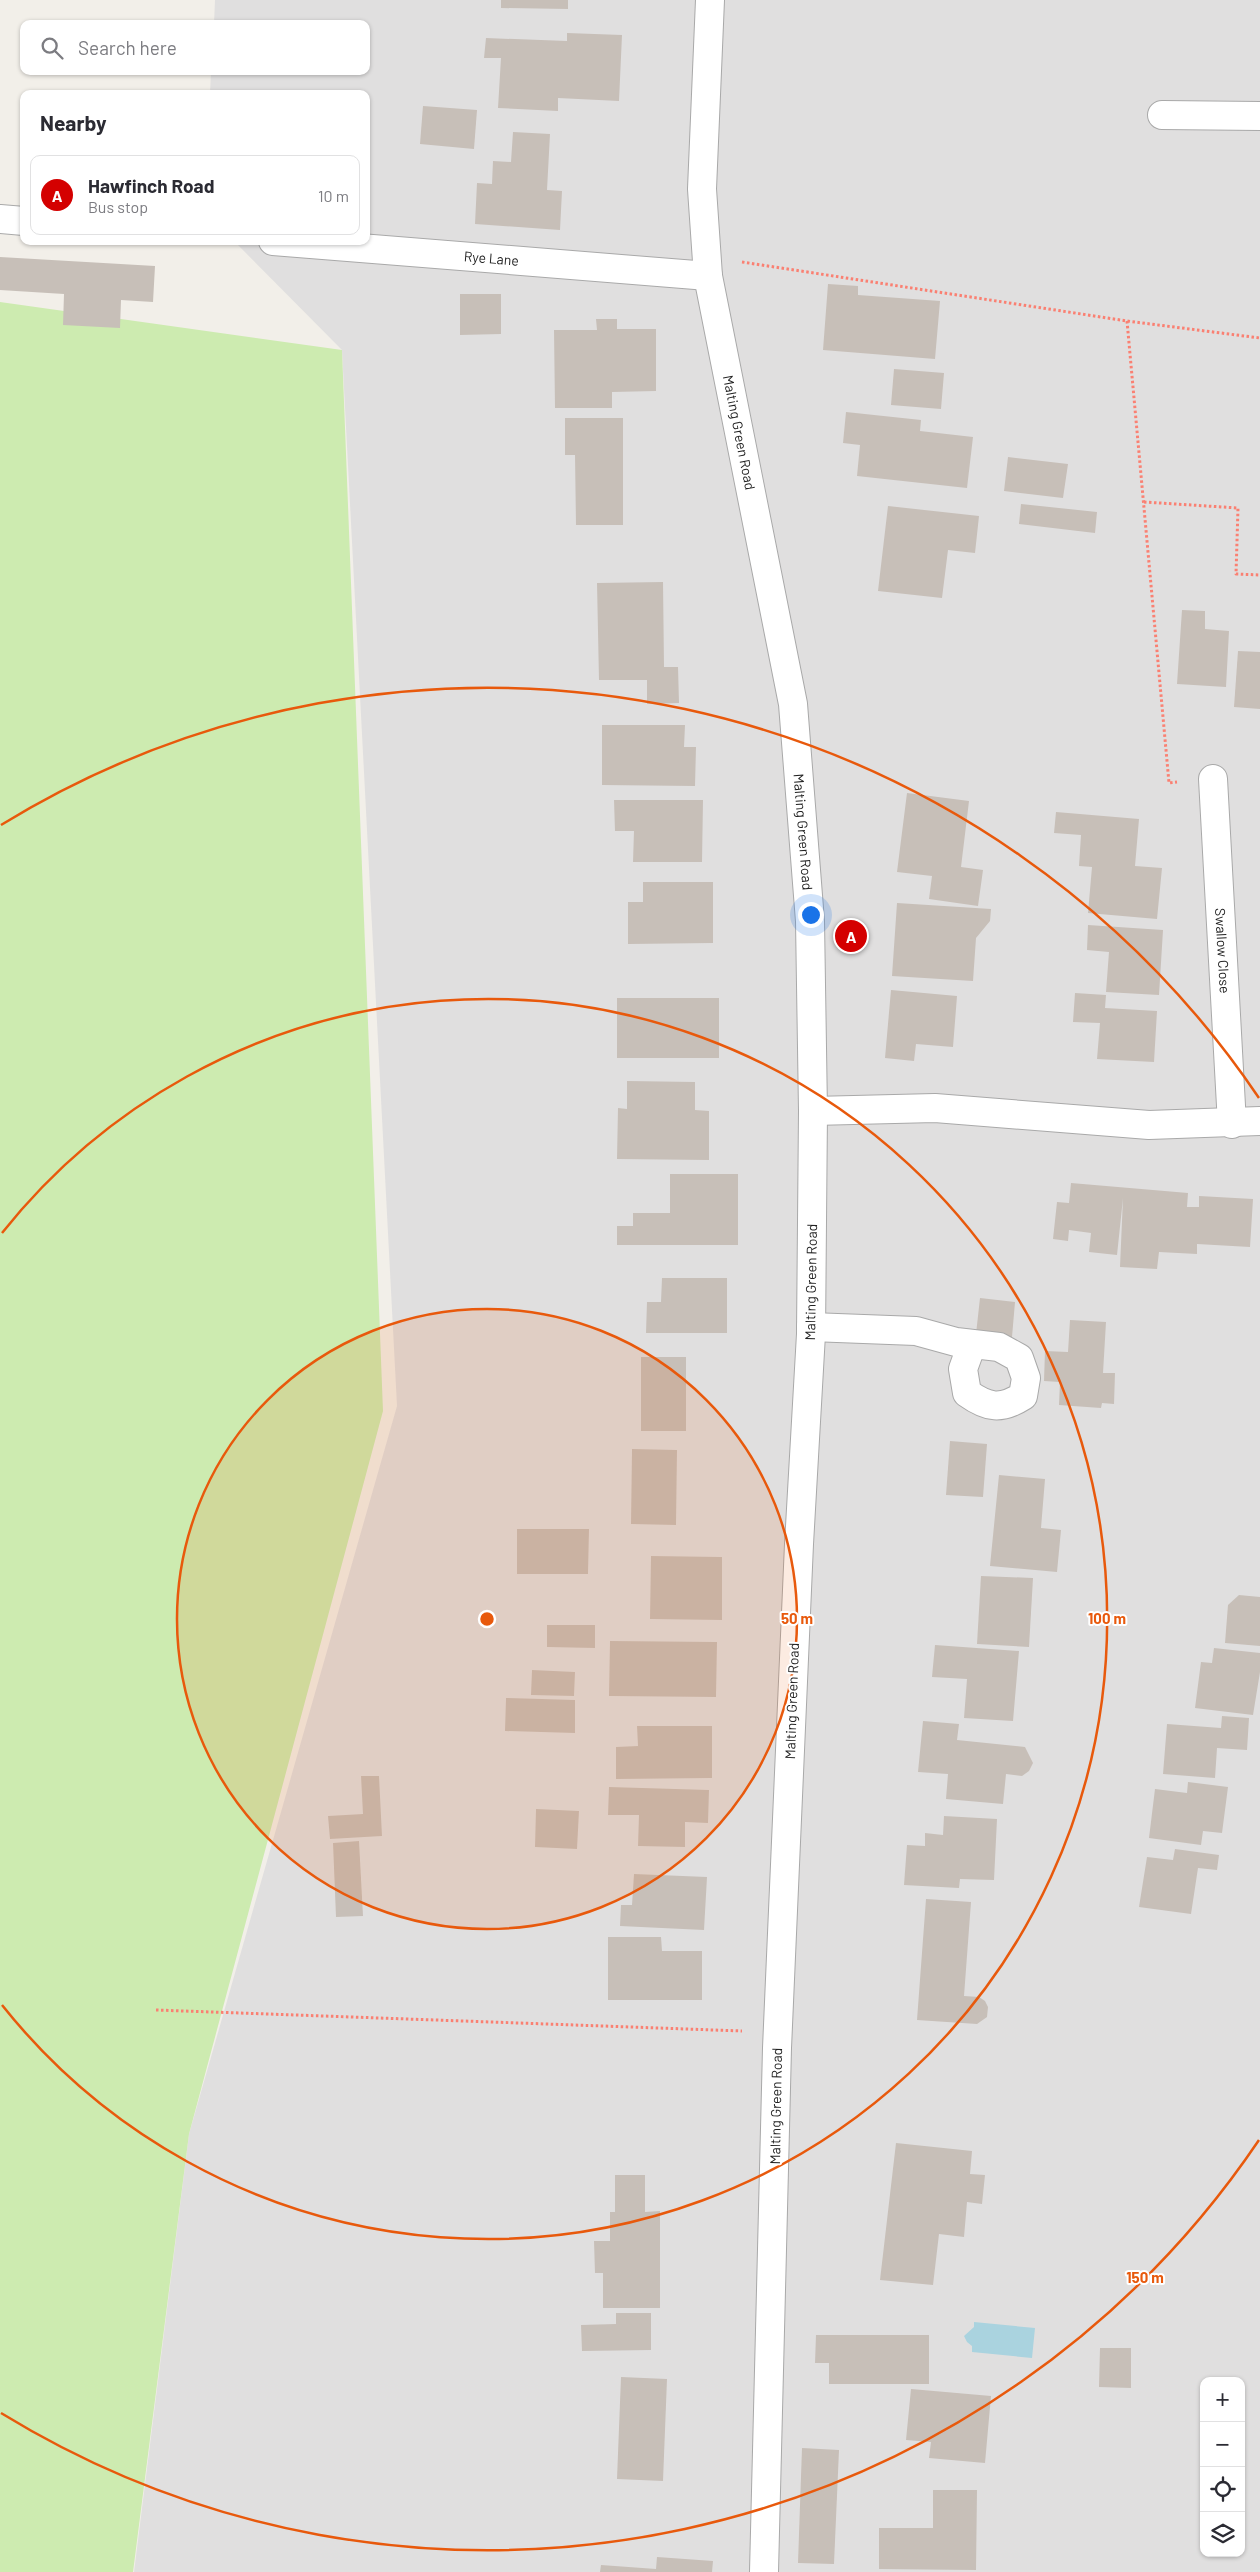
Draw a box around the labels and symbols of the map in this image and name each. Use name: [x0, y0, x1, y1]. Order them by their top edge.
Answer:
street label: Rye Lane: [463, 247, 519, 269]
street label: Malting Green Road: [720, 374, 759, 491]
street label: Malting Green Road: [790, 773, 817, 891]
your location: [798, 902, 824, 928]
street label: Swallow Close: [1212, 907, 1234, 994]
pin: A: [835, 917, 867, 955]
street label: Malting Green Road: [801, 1223, 820, 1340]
text: 50 m: [781, 1609, 813, 1627]
text: 100 m: [1088, 1609, 1126, 1627]
centre of rings: [478, 1610, 496, 1628]
street label: Malting Green Road: [781, 1642, 802, 1760]
street label: Malting Green Road: [766, 2047, 785, 2164]
text: 150 m: [1126, 2268, 1164, 2286]

